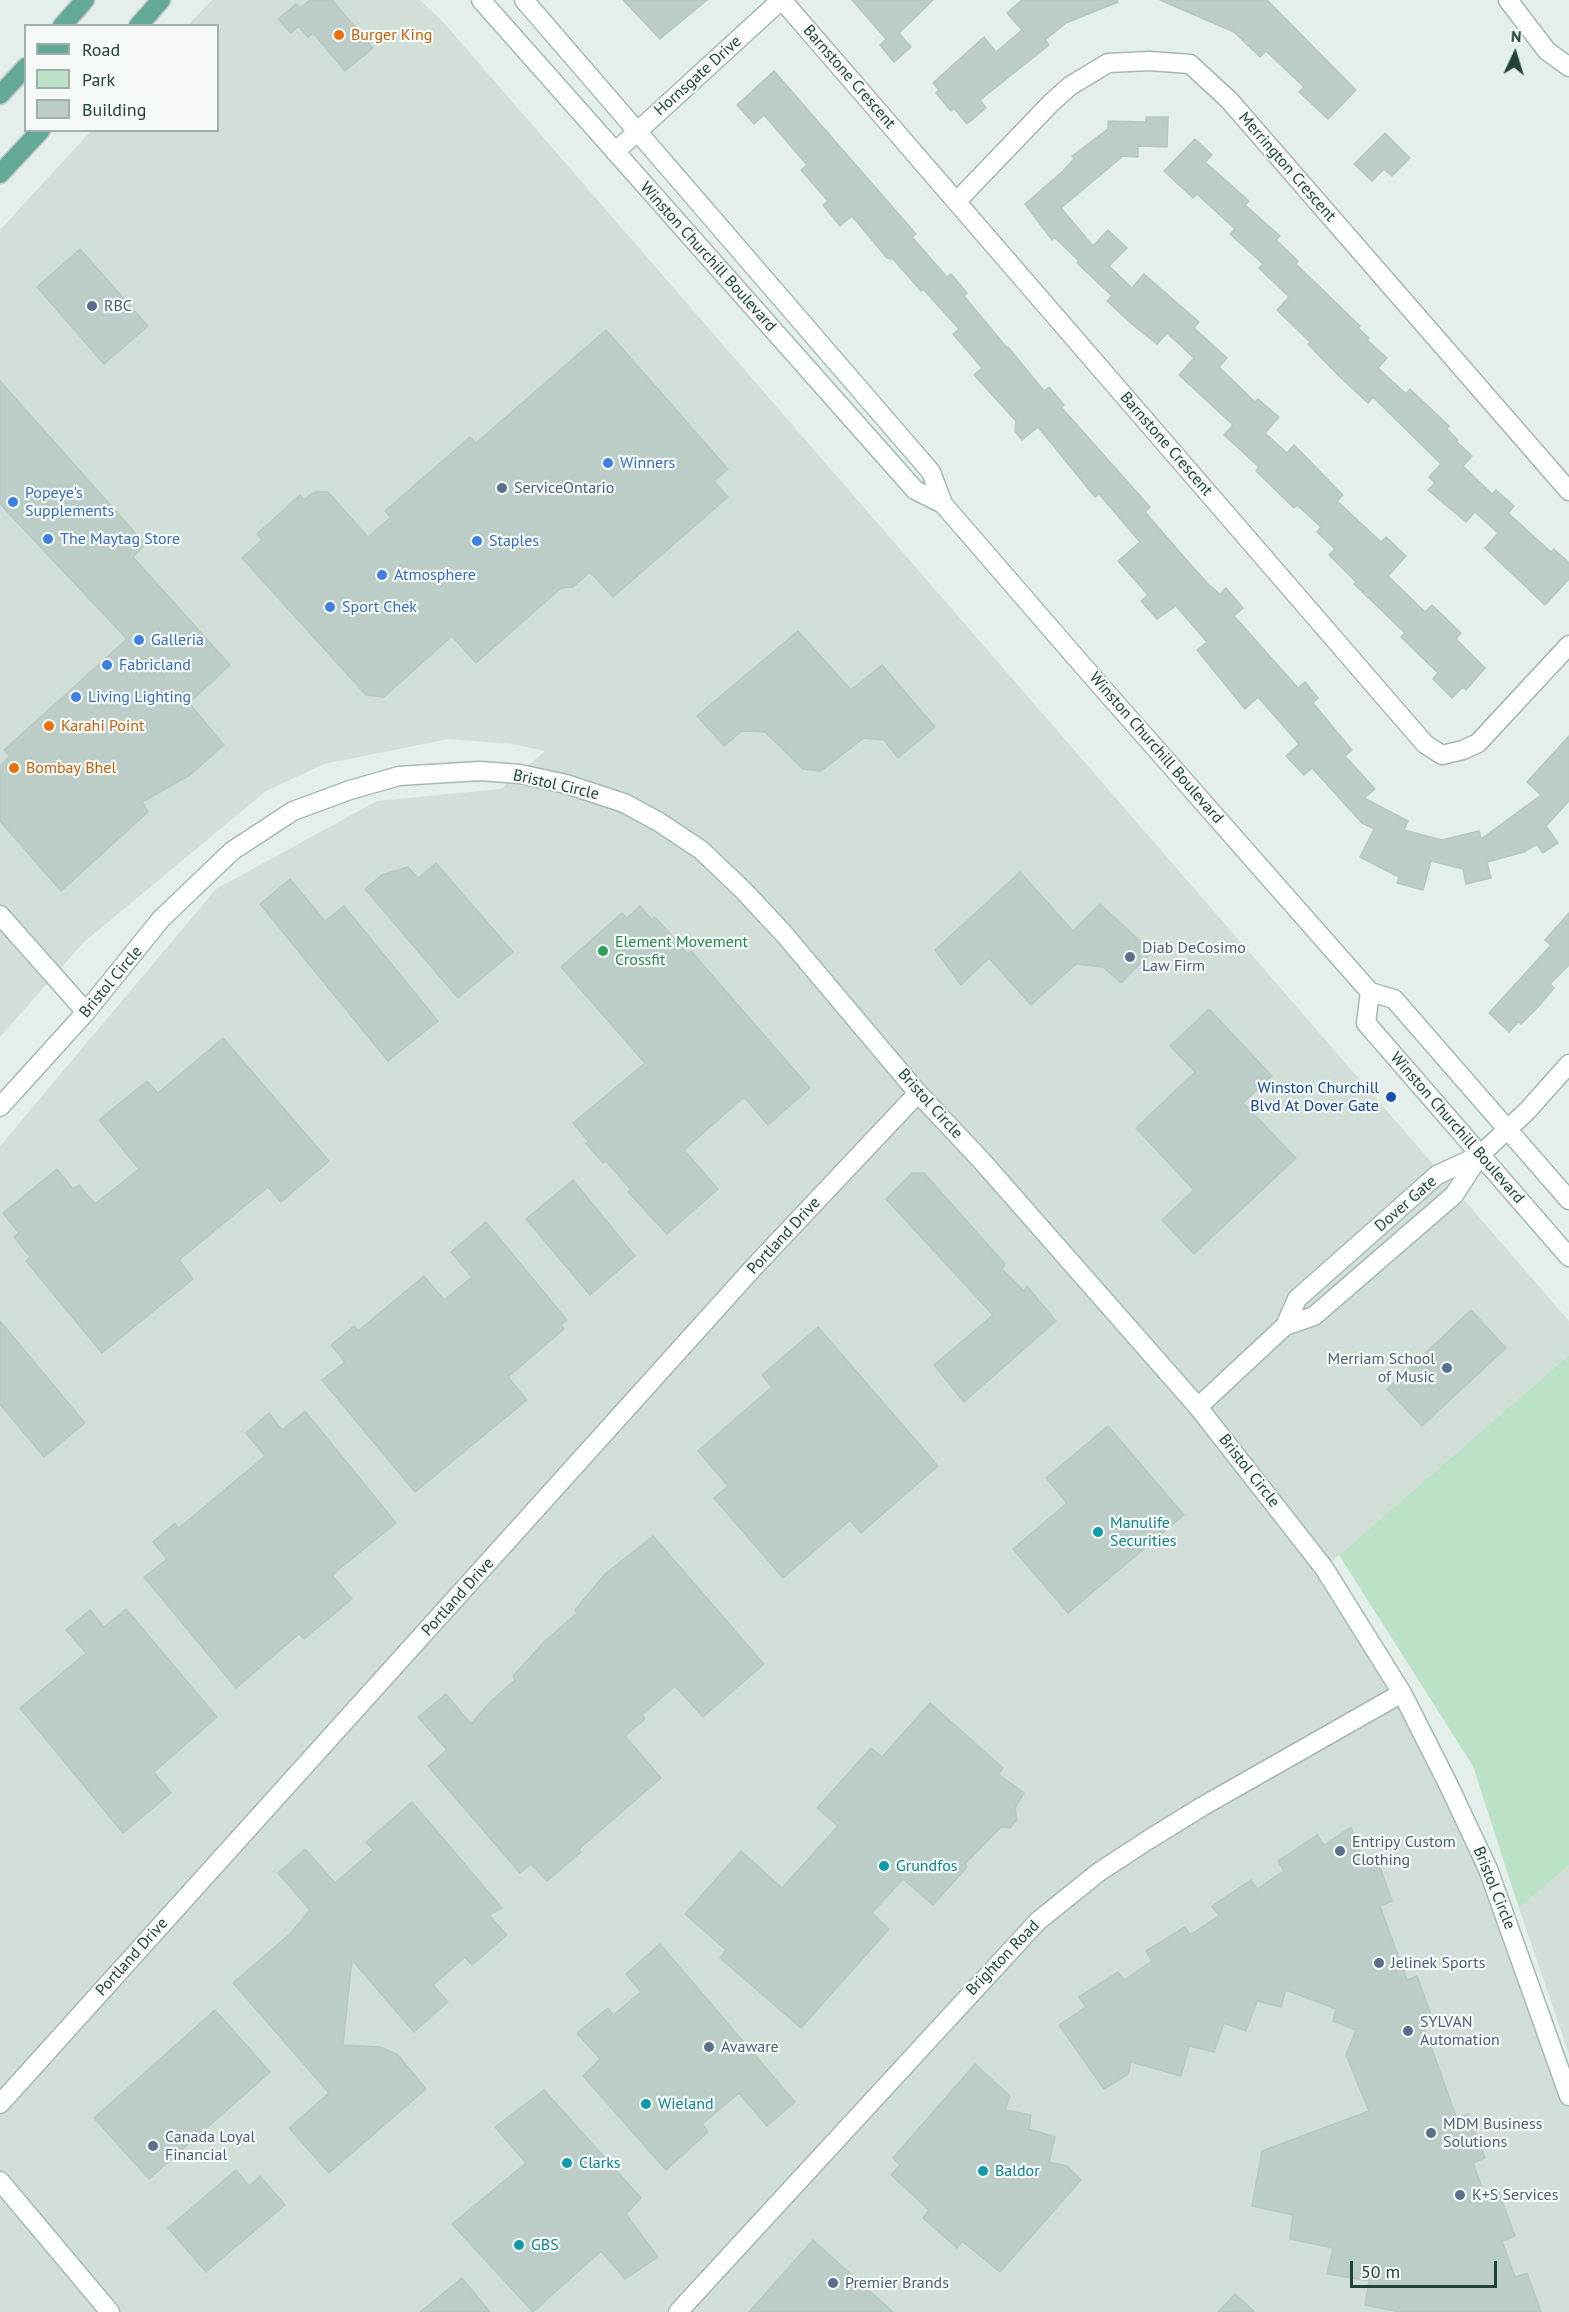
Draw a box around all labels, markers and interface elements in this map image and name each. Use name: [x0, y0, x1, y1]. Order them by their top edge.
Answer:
street label: Barnstone Crescent: [799, 21, 899, 133]
legend: [24, 24, 219, 132]
north arrow: [1485, 24, 1545, 84]
place label: Burger King: [351, 25, 432, 45]
text: N: [1510, 26, 1522, 46]
marker: Burger King: [332, 28, 346, 42]
street label: Hornsgate Drive: [651, 32, 745, 120]
text: Road: [82, 38, 120, 61]
text: Park: [82, 68, 115, 91]
text: Building: [82, 98, 146, 121]
street label: Merrington Crescent: [1234, 108, 1340, 226]
street label: Winston Churchill Boulevard: [636, 178, 780, 336]
place label: RBC: [104, 296, 132, 316]
marker: RBC: [85, 299, 99, 313]
street label: Barnstone Crescent: [1116, 388, 1216, 500]
place label: Winners: [620, 453, 675, 473]
marker: Winners: [601, 456, 615, 470]
place label: ServiceOntario: [514, 478, 614, 498]
marker: ServiceOntario: [495, 481, 509, 495]
place label: Popeye's Supplements: [25, 483, 114, 521]
marker: Popeye's Supplements: [6, 495, 20, 509]
place label: The Maytag Store: [60, 529, 180, 549]
place label: Staples: [489, 531, 539, 551]
marker: The Maytag Store: [41, 532, 55, 546]
marker: Staples: [470, 534, 484, 548]
place label: Atmosphere: [394, 565, 476, 585]
marker: Atmosphere: [375, 568, 389, 582]
place label: Sport Chek: [342, 597, 417, 617]
marker: Sport Chek: [323, 600, 337, 614]
place label: Galleria: [151, 630, 204, 650]
marker: Galleria: [132, 633, 146, 647]
place label: Fabricland: [119, 655, 191, 675]
marker: Fabricland: [100, 658, 114, 672]
street label: Winston Churchill Boulevard: [1085, 668, 1227, 828]
place label: Living Lighting: [88, 687, 191, 707]
marker: Living Lighting: [69, 690, 83, 704]
place label: Karahi Point: [61, 716, 144, 736]
marker: Karahi Point: [42, 719, 56, 733]
place label: Bombay Bhel: [26, 758, 116, 778]
marker: Bombay Bhel: [7, 761, 21, 775]
street label: Bristol Circle: [511, 766, 601, 804]
place label: Element Movement Crossfit: [615, 932, 748, 970]
place label: Diab DeCosimo Law Firm: [1142, 938, 1246, 976]
street label: Bristol Circle: [76, 942, 146, 1022]
marker: Element Movement Crossfit: [596, 944, 610, 958]
marker: Diab DeCosimo Law Firm: [1123, 950, 1137, 964]
street label: Winston Churchill Boulevard: [1386, 1048, 1528, 1208]
street label: Bristol Circle: [894, 1065, 966, 1143]
place label: Winston Churchill Blvd At Dover Gate: [1250, 1078, 1379, 1116]
marker: Winston Churchill Blvd At Dover Gate: [1384, 1090, 1398, 1104]
street label: Dover Gate: [1371, 1172, 1441, 1236]
street label: Portland Drive: [743, 1193, 825, 1279]
place label: Merriam School of Music: [1328, 1349, 1435, 1387]
marker: Merriam School of Music: [1440, 1361, 1454, 1375]
street label: Bristol Circle: [1215, 1431, 1283, 1511]
place label: Manulife Securities: [1110, 1513, 1177, 1551]
marker: Manulife Securities: [1091, 1525, 1105, 1539]
street label: Portland Drive: [418, 1554, 498, 1640]
place label: Entripy Custom Clothing: [1352, 1832, 1456, 1870]
marker: Entripy Custom Clothing: [1333, 1844, 1347, 1858]
street label: Bristol Circle: [1469, 1844, 1519, 1932]
place label: Grundfos: [896, 1856, 957, 1876]
marker: Grundfos: [877, 1859, 891, 1873]
street label: Portland Drive: [92, 1914, 172, 2000]
street label: Brighton Road: [962, 1916, 1044, 2000]
place label: Jelinek Sports: [1391, 1953, 1485, 1973]
marker: Jelinek Sports: [1372, 1956, 1386, 1970]
place label: SYLVAN Automation: [1420, 2012, 1500, 2050]
marker: SYLVAN Automation: [1401, 2024, 1415, 2038]
place label: Avaware: [721, 2037, 779, 2057]
marker: Avaware: [702, 2040, 716, 2054]
place label: Wieland: [658, 2094, 714, 2114]
marker: Wieland: [639, 2097, 653, 2111]
place label: MDM Business Solutions: [1443, 2114, 1542, 2152]
marker: MDM Business Solutions: [1424, 2126, 1438, 2140]
place label: Canada Loyal Financial: [165, 2127, 255, 2165]
marker: Canada Loyal Financial: [146, 2139, 160, 2153]
place label: Clarks: [579, 2153, 621, 2173]
marker: Clarks: [560, 2156, 574, 2170]
place label: Baldor: [995, 2161, 1040, 2181]
marker: Baldor: [976, 2164, 990, 2178]
place label: K+S Services: [1472, 2185, 1558, 2205]
marker: K+S Services: [1453, 2188, 1467, 2202]
place label: GBS: [531, 2235, 559, 2255]
marker: GBS: [512, 2238, 526, 2252]
scale bar: [1353, 2249, 1500, 2287]
text: 50 m: [1361, 2260, 1400, 2283]
place label: Premier Brands: [845, 2273, 949, 2293]
marker: Premier Brands: [826, 2276, 840, 2290]

